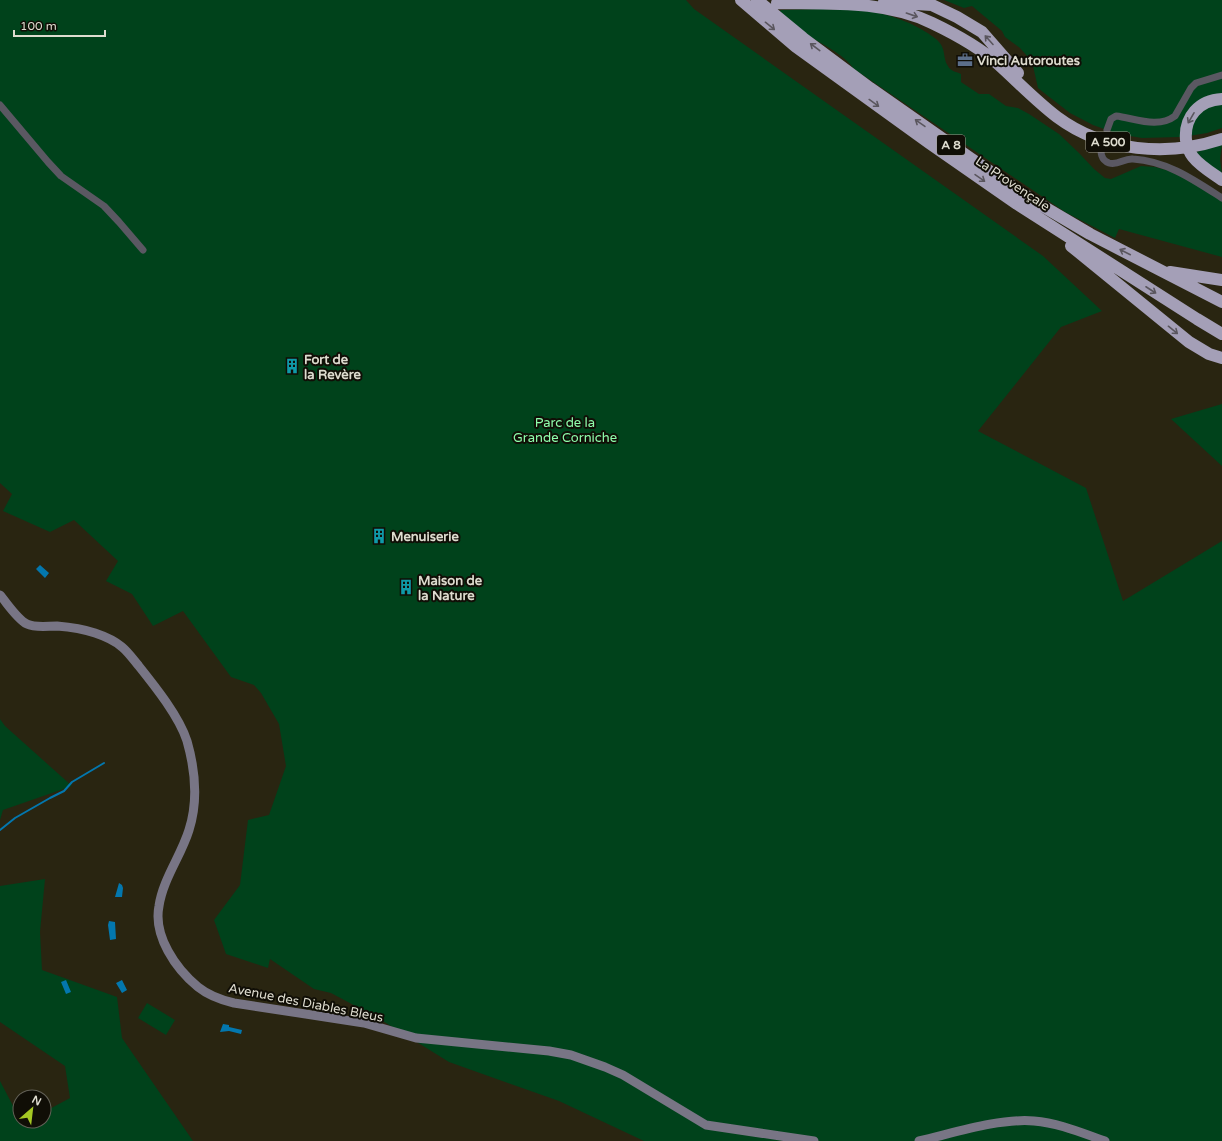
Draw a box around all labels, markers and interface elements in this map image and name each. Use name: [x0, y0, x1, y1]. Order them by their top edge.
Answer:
scale bar: [14, 12, 105, 38]
one-way arrow: [906, 12, 919, 19]
text: 100 m: [20, 19, 57, 33]
one-way arrow: [765, 21, 775, 30]
one-way arrow: [985, 35, 994, 45]
one-way arrow: [809, 43, 820, 51]
office icon: Vinci Autoroutes: [956, 51, 974, 69]
place label: Vinci Autoroutes: [977, 53, 1080, 69]
one-way arrow: [868, 99, 879, 107]
one-way arrow: [1186, 112, 1194, 124]
one-way arrow: [915, 119, 926, 127]
road number: A 500: [1086, 132, 1130, 152]
road number: A 8: [937, 135, 965, 155]
street label: La Provençale: [972, 153, 1053, 215]
one-way arrow: [975, 174, 986, 182]
one-way arrow: [1119, 248, 1131, 255]
one-way arrow: [1145, 286, 1156, 294]
one-way arrow: [1168, 325, 1179, 334]
place label: Fort de la Revère: [304, 352, 361, 383]
building icon: Fort de la Revère: [283, 357, 301, 375]
park label: Parc de la Grande Corniche: [513, 415, 617, 446]
building icon: Menuiserie: [370, 527, 388, 545]
place label: Menuiserie: [391, 529, 460, 545]
place label: Maison de la Nature: [418, 573, 483, 604]
building icon: Maison de la Nature: [397, 578, 415, 596]
street label: Avenue des Diables Bleus: [227, 980, 385, 1026]
north arrow: [12, 1089, 52, 1129]
text: N: [30, 1093, 43, 1108]

